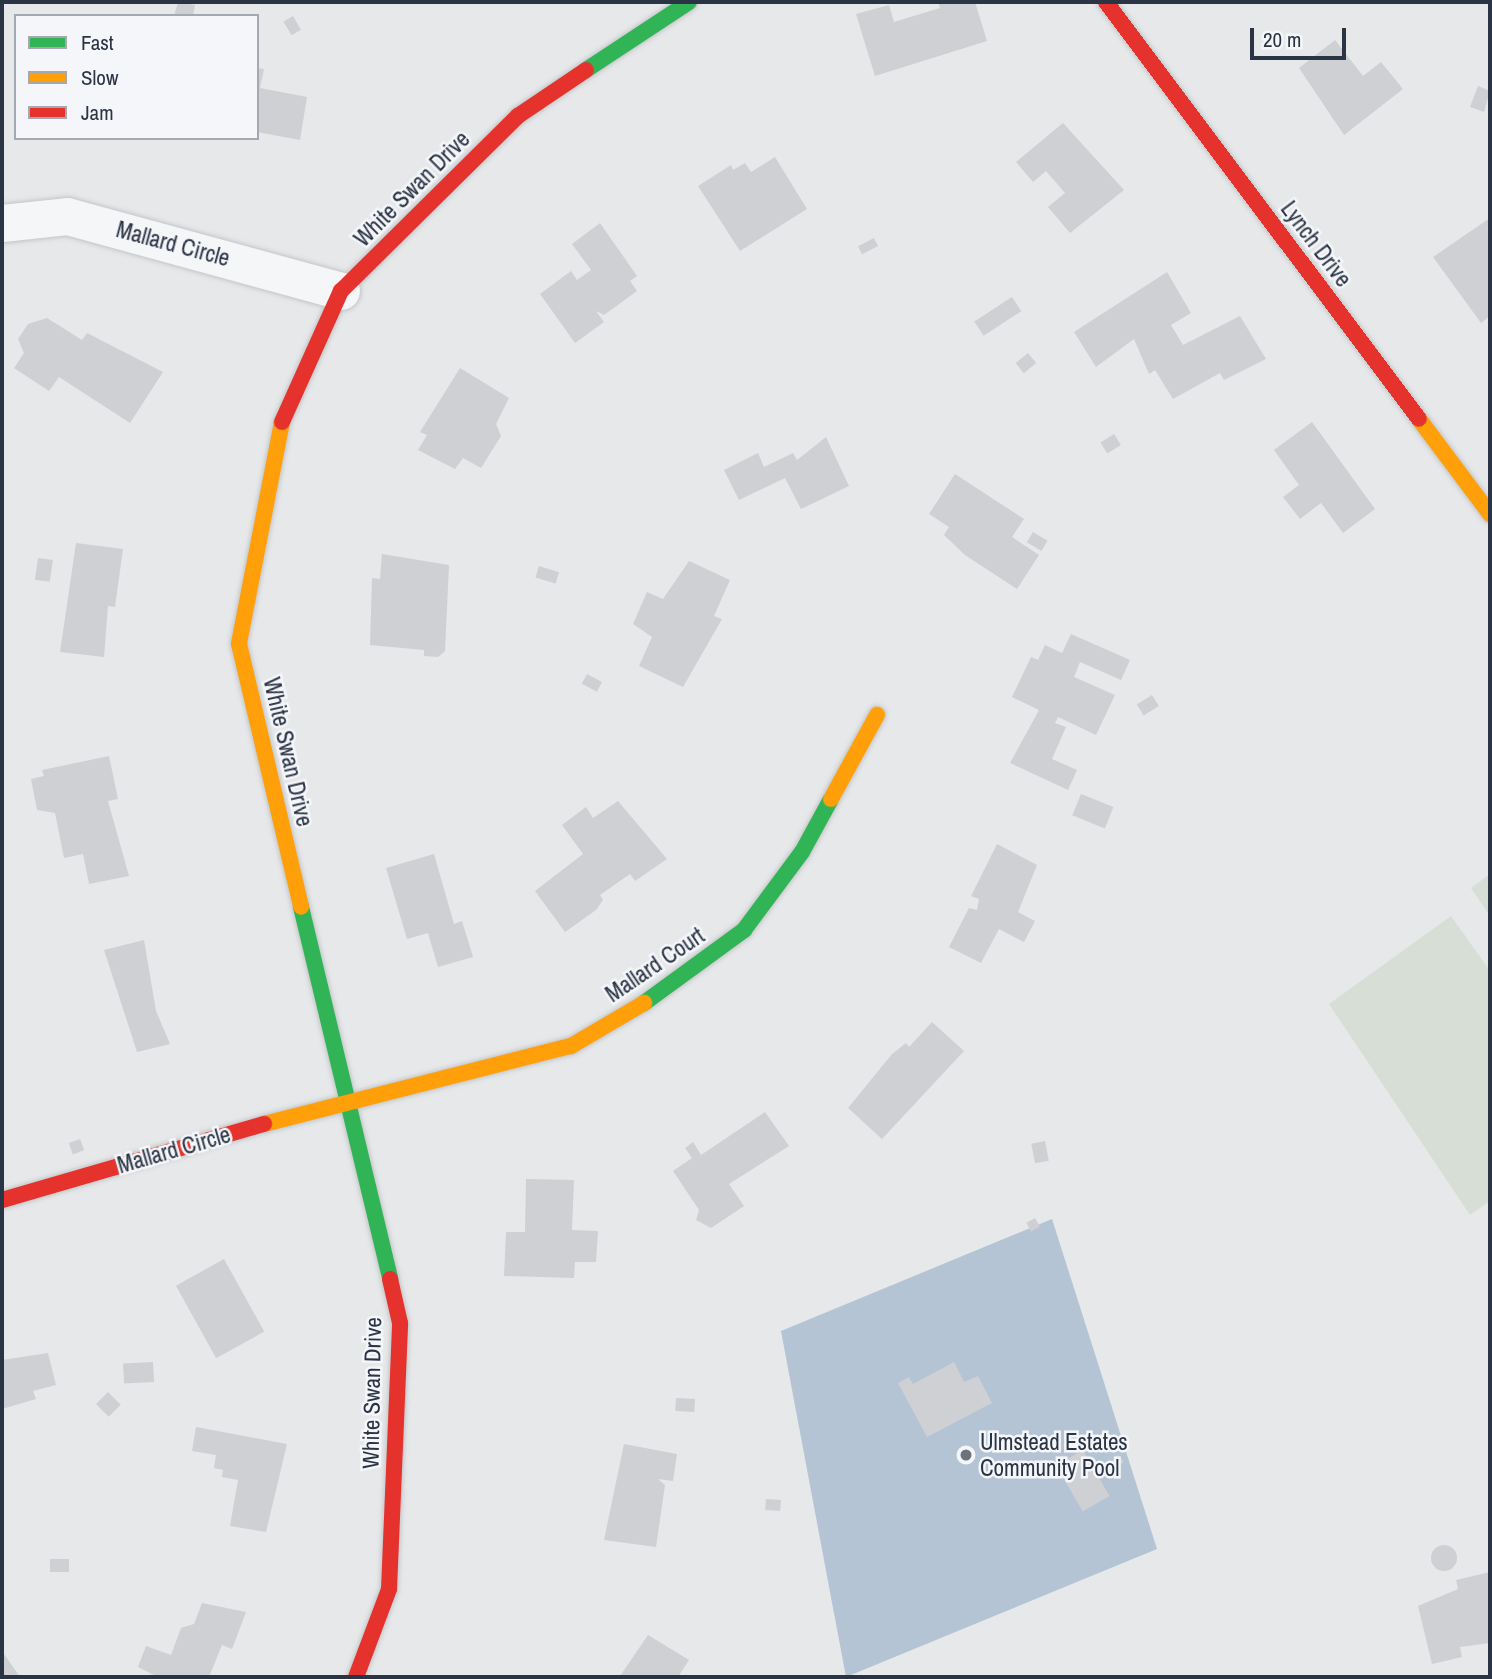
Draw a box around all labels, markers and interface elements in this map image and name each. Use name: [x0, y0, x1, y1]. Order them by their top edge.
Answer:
legend: [14, 14, 259, 140]
scale bar: [1254, 14, 1350, 58]
text: 20 m: [1263, 25, 1301, 54]
text: Fast: [81, 28, 114, 57]
text: Slow: [81, 63, 118, 92]
text: Jam: [81, 98, 114, 127]
street label: White Swan Drive: [349, 126, 475, 252]
street label: Lynch Drive: [1275, 196, 1357, 292]
street label: Mallard Circle: [113, 216, 233, 272]
street label: White Swan Drive: [257, 675, 319, 829]
street label: Mallard Court: [600, 922, 710, 1008]
street label: Mallard Circle: [114, 1121, 234, 1179]
street label: White Swan Drive: [357, 1317, 387, 1469]
place label: Ulmstead Estates Community Pool: [980, 1428, 1128, 1482]
marker: Ulmstead Estates Community Pool: [958, 1447, 974, 1463]

